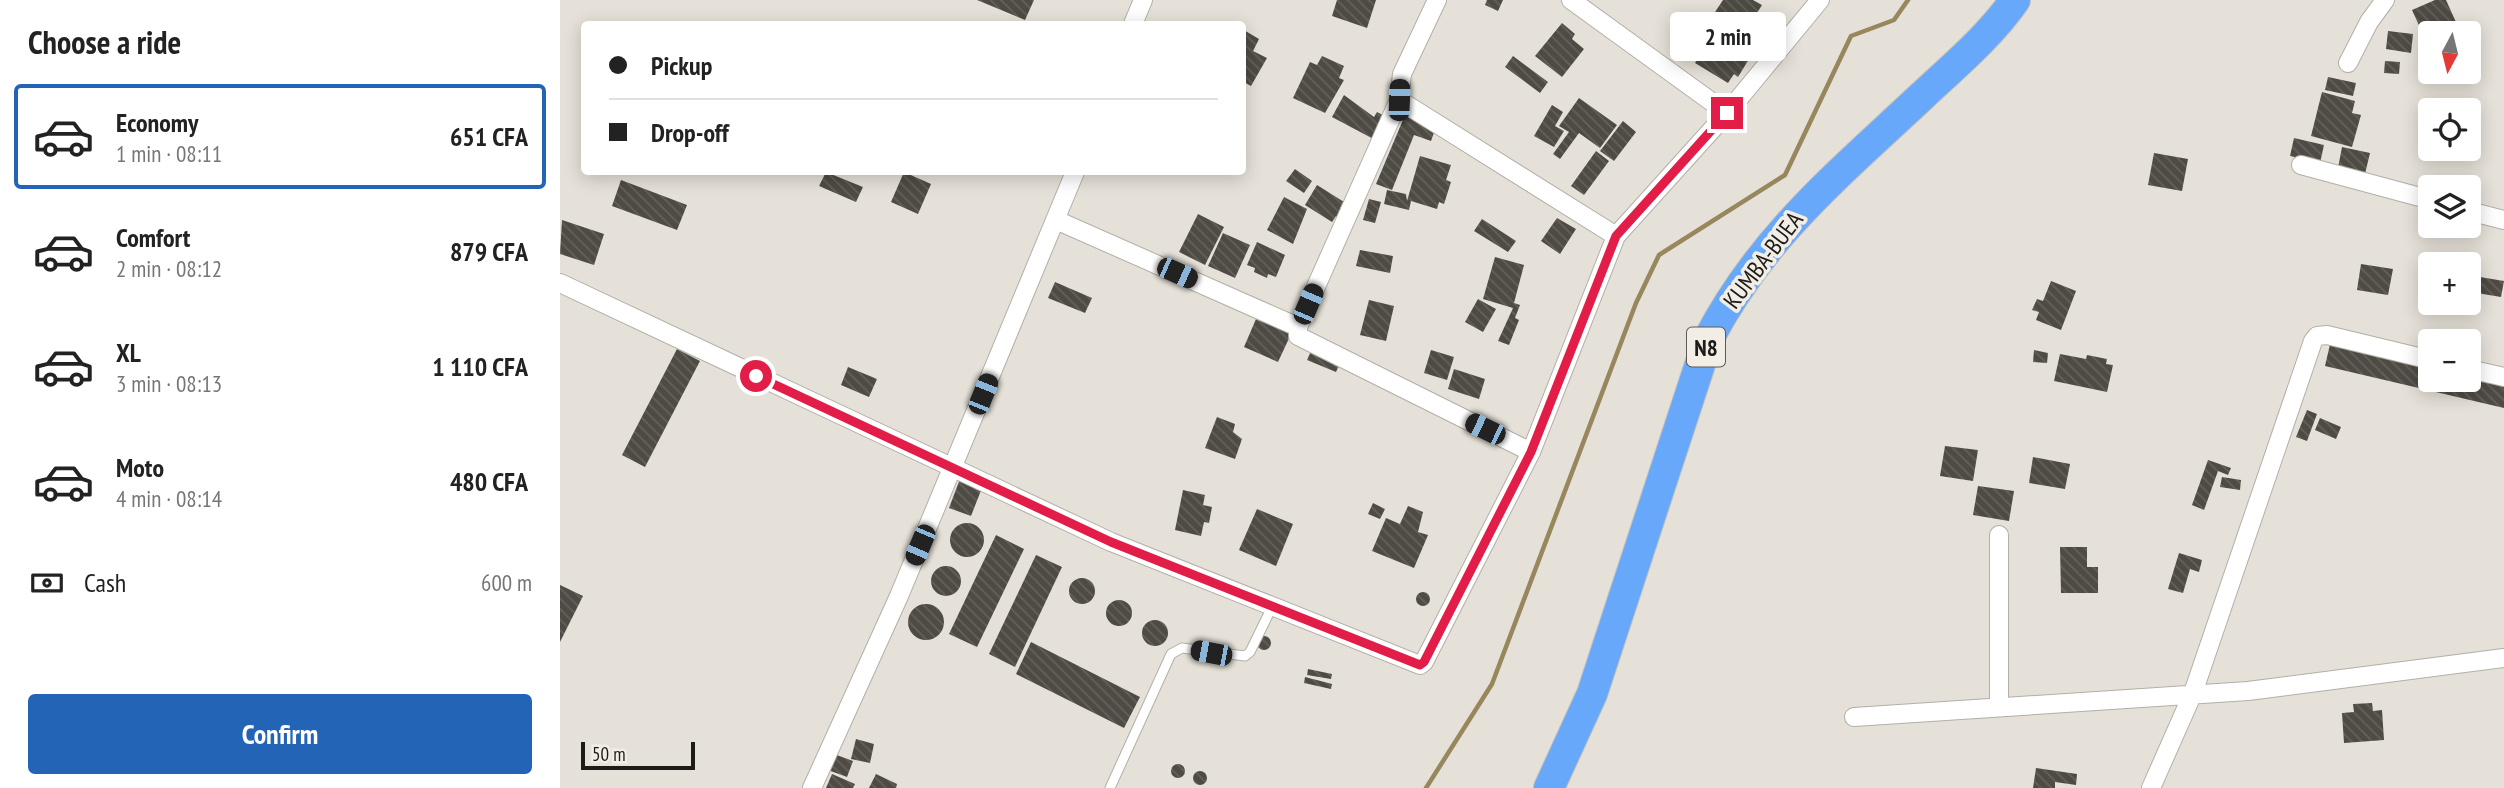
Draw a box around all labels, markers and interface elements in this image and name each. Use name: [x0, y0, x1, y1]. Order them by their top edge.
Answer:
callout: 2 min: [1669, 11, 1785, 60]
text: Choose a ride: [28, 21, 181, 63]
north arrow: [2418, 21, 2482, 84]
map controls: [2418, 21, 2481, 392]
text: 2 min: [1705, 22, 1751, 51]
text: Pickup: [651, 49, 712, 82]
car: [1388, 79, 1411, 121]
route end: [1711, 97, 1743, 129]
button: locate: [2418, 98, 2481, 161]
icon: car: [32, 105, 95, 168]
text: Economy: [116, 106, 198, 139]
text: Drop-off: [651, 116, 729, 149]
text: 651 CFA: [450, 120, 528, 153]
text: 1 min · 08:11: [116, 139, 222, 168]
button: layers: [2418, 175, 2481, 238]
street label: KUMBA-BUEA: [1716, 205, 1810, 315]
icon: car: [32, 220, 95, 283]
text: Comfort: [116, 221, 190, 254]
text: 879 CFA: [450, 235, 528, 268]
button: +: [2418, 252, 2481, 315]
text: 2 min · 08:12: [116, 254, 222, 283]
car: [1154, 255, 1201, 291]
car: [1291, 281, 1326, 327]
road number: N8: [1687, 328, 1725, 366]
button: −: [2418, 329, 2481, 392]
icon: car: [32, 335, 95, 398]
text: XL: [116, 336, 141, 369]
text: 1 110 CFA: [432, 350, 528, 383]
route start: [740, 360, 772, 392]
text: 3 min · 08:13: [116, 369, 222, 398]
car: [966, 371, 1001, 417]
car: [1462, 410, 1509, 448]
icon: car: [32, 450, 95, 513]
text: Moto: [116, 451, 164, 484]
text: 480 CFA: [450, 465, 528, 498]
text: 4 min · 08:14: [116, 484, 222, 513]
car: [903, 522, 938, 568]
icon: cash: [28, 564, 66, 602]
text: Cash: [84, 566, 126, 599]
text: 600 m: [481, 568, 532, 597]
car: [1189, 639, 1234, 667]
button: Confirm: [28, 694, 532, 774]
scale bar: [581, 739, 695, 771]
text: 50 m: [592, 742, 626, 766]

